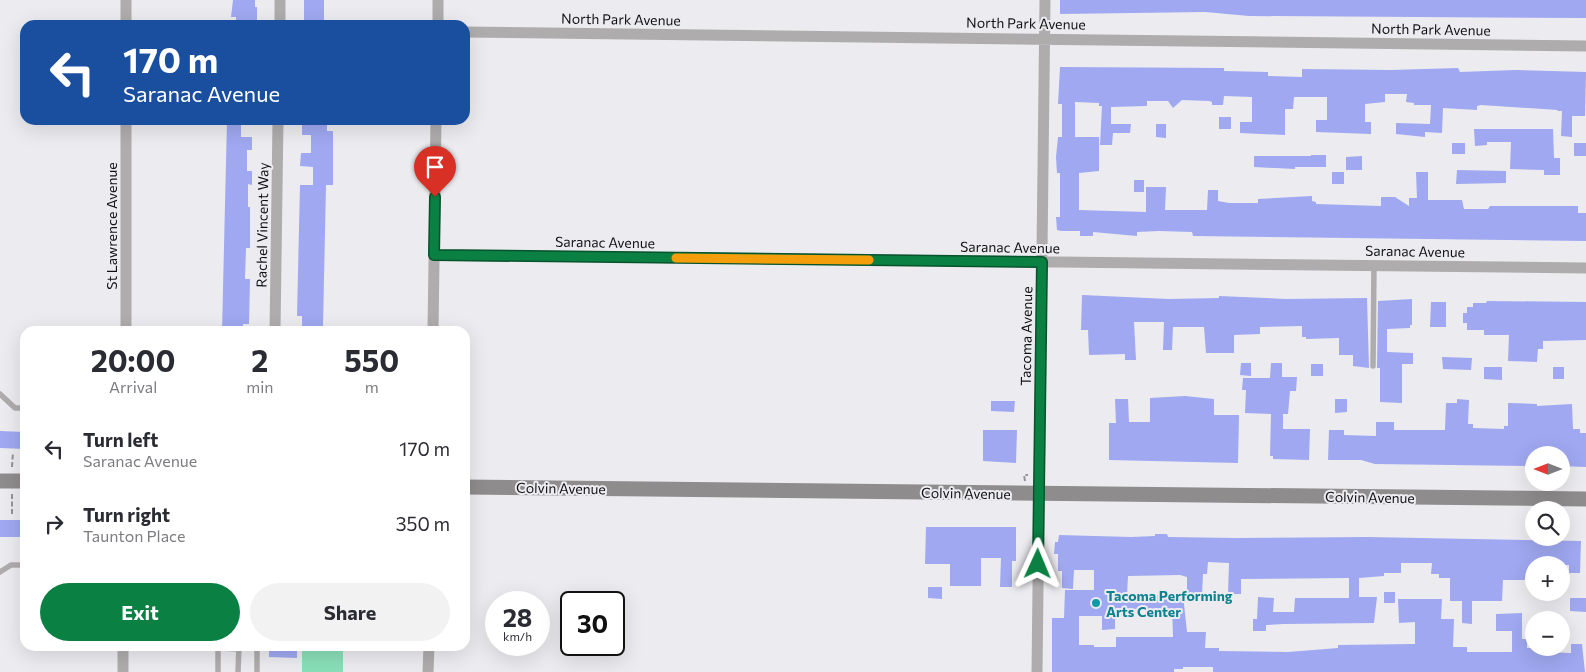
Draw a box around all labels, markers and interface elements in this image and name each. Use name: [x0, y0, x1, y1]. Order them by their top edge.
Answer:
street label: North Park Avenue: [561, 9, 681, 29]
street label: North Park Avenue: [966, 13, 1086, 33]
street label: North Park Avenue: [1371, 19, 1491, 39]
text: 170 m: [123, 37, 218, 80]
icon: left: [40, 40, 105, 105]
text: Saranac Avenue: [123, 80, 280, 107]
pin: [414, 146, 456, 197]
icon: arrive: [421, 153, 449, 181]
street label: St Lawrence Avenue: [103, 162, 120, 290]
street label: Rachel Vincent Way: [252, 162, 272, 288]
street label: Saranac Avenue: [555, 233, 655, 251]
street label: Saranac Avenue: [960, 238, 1060, 256]
street label: Saranac Avenue: [1365, 242, 1465, 260]
street label: Tacoma Avenue: [1017, 286, 1035, 386]
text: 20:00: [91, 341, 175, 378]
text: 2: [251, 341, 268, 378]
text: 550: [344, 341, 399, 378]
text: Arrival: [109, 377, 157, 396]
text: min: [246, 377, 273, 396]
text: m: [365, 377, 379, 396]
text: Turn left: [83, 428, 158, 451]
icon: left: [40, 435, 68, 463]
text: 170 m: [399, 437, 450, 460]
north arrow: [1525, 446, 1570, 491]
map controls: [1525, 446, 1570, 656]
text: Saranac Avenue: [83, 451, 197, 470]
street label: Colvin Avenue: [516, 479, 606, 497]
street label: Colvin Avenue: [921, 484, 1011, 502]
street label: Colvin Avenue: [1325, 488, 1415, 506]
button: search: [1525, 501, 1570, 546]
text: Turn right: [83, 503, 170, 526]
icon: right: [40, 510, 68, 538]
text: 350 m: [396, 512, 450, 535]
text: Taunton Place: [83, 526, 185, 545]
position arrow: [1011, 537, 1063, 589]
button: +: [1525, 556, 1570, 601]
button: Exit: [40, 583, 240, 641]
button: Share: [250, 583, 450, 641]
place label: Tacoma Performing Arts Center: [1106, 587, 1233, 620]
speed limit sign: 30: [560, 591, 625, 656]
marker: Tacoma Performing Arts Center: [1090, 597, 1102, 609]
text: 28: [503, 602, 532, 632]
button: −: [1525, 611, 1570, 656]
text: km/h: [503, 629, 532, 643]

